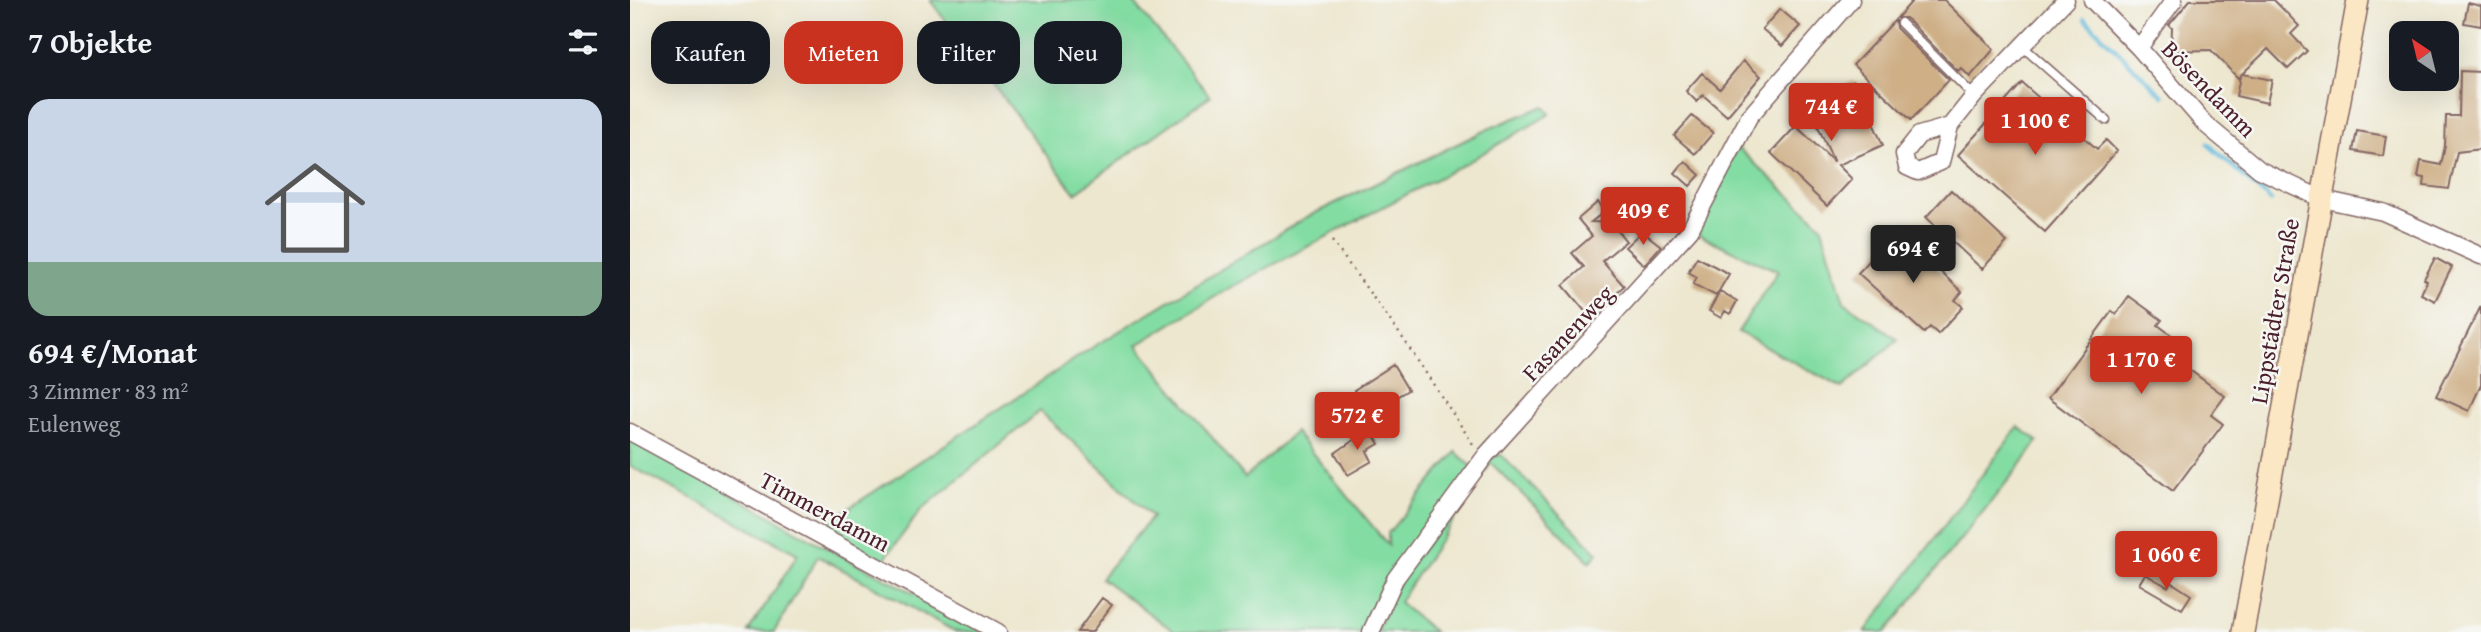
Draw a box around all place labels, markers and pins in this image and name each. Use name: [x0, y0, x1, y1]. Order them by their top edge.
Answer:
pin: 744 €: [1782, 83, 1880, 143]
pin: 1 100 €: [1970, 97, 2100, 157]
pin: 409 €: [1594, 188, 1692, 247]
pin: 694 €: [1864, 226, 1962, 285]
pin: 1 170 €: [2076, 336, 2206, 396]
pin: 572 €: [1308, 392, 1406, 452]
pin: 1 060 €: [2101, 532, 2231, 591]

